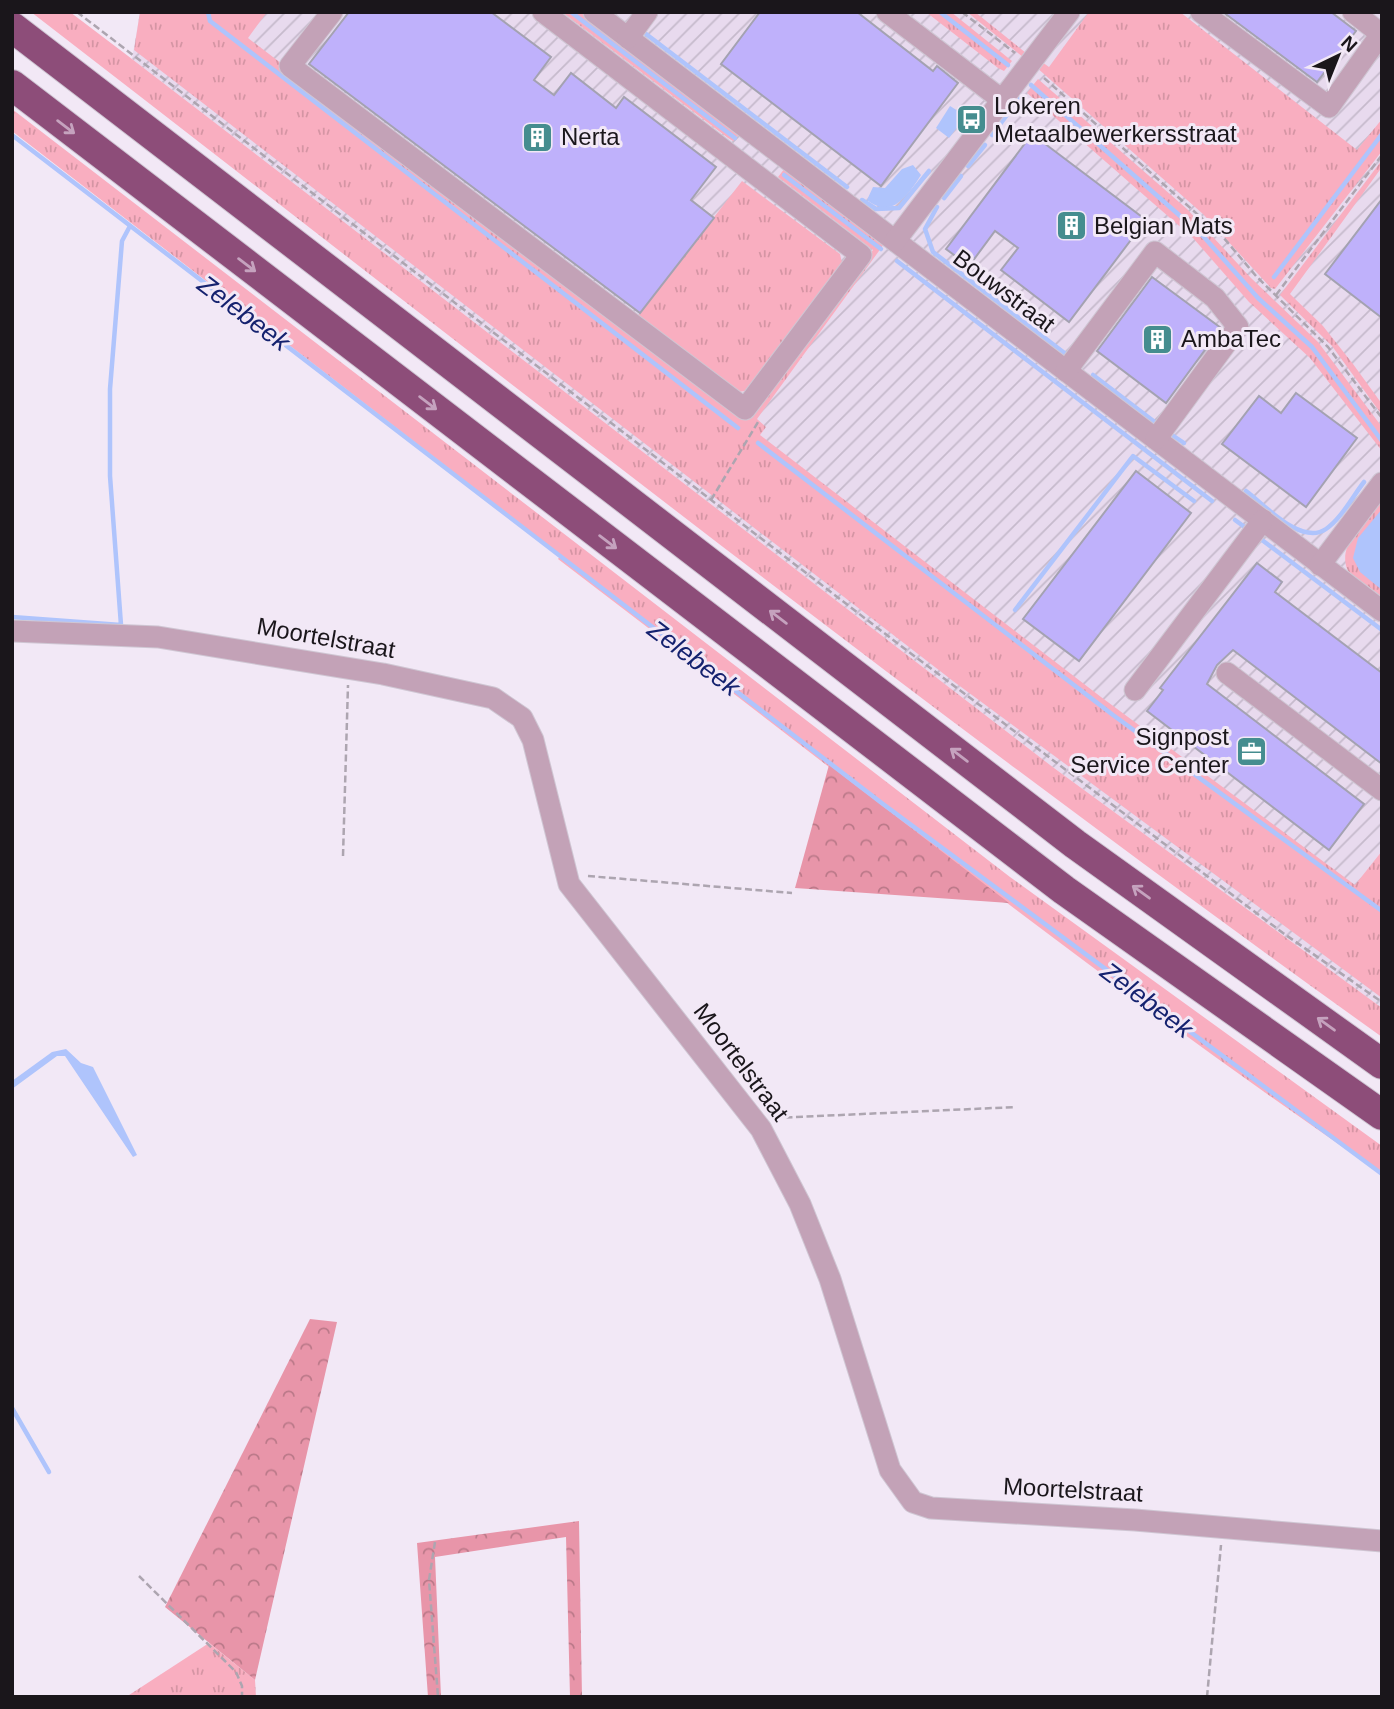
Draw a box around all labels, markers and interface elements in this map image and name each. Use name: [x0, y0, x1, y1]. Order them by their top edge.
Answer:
north arrow: [1303, 21, 1373, 91]
text: N: [1337, 32, 1361, 56]
place label: Lokeren Metaalbewerkersstraat: [994, 92, 1237, 147]
bus stop icon: Lokeren Metaalbewerkersstraat: [954, 103, 988, 137]
one-way arrow: [57, 119, 75, 134]
building icon: Nerta: [521, 120, 555, 154]
place label: Nerta: [561, 123, 620, 150]
building icon: Belgian Mats: [1054, 209, 1088, 243]
place label: Belgian Mats: [1094, 212, 1233, 239]
street label: Bouwstraat: [948, 244, 1061, 338]
one-way arrow: [237, 258, 256, 272]
water label: Zelebeek: [191, 268, 297, 358]
building icon: AmbaTec: [1141, 322, 1175, 356]
place label: AmbaTec: [1181, 325, 1281, 352]
one-way arrow: [418, 396, 436, 411]
one-way arrow: [598, 534, 617, 549]
one-way arrow: [770, 609, 788, 624]
street label: Moortelstraat: [255, 612, 398, 663]
water label: Zelebeek: [641, 613, 747, 703]
place label: Signpost Service Center: [1070, 723, 1229, 778]
office icon: Signpost Service Center: [1235, 734, 1269, 768]
one-way arrow: [950, 748, 969, 763]
one-way arrow: [1132, 884, 1151, 899]
water label: Zelebeek: [1094, 955, 1200, 1045]
street label: Moortelstraat: [688, 998, 795, 1126]
one-way arrow: [1317, 1017, 1336, 1031]
street label: Moortelstraat: [1002, 1472, 1144, 1507]

